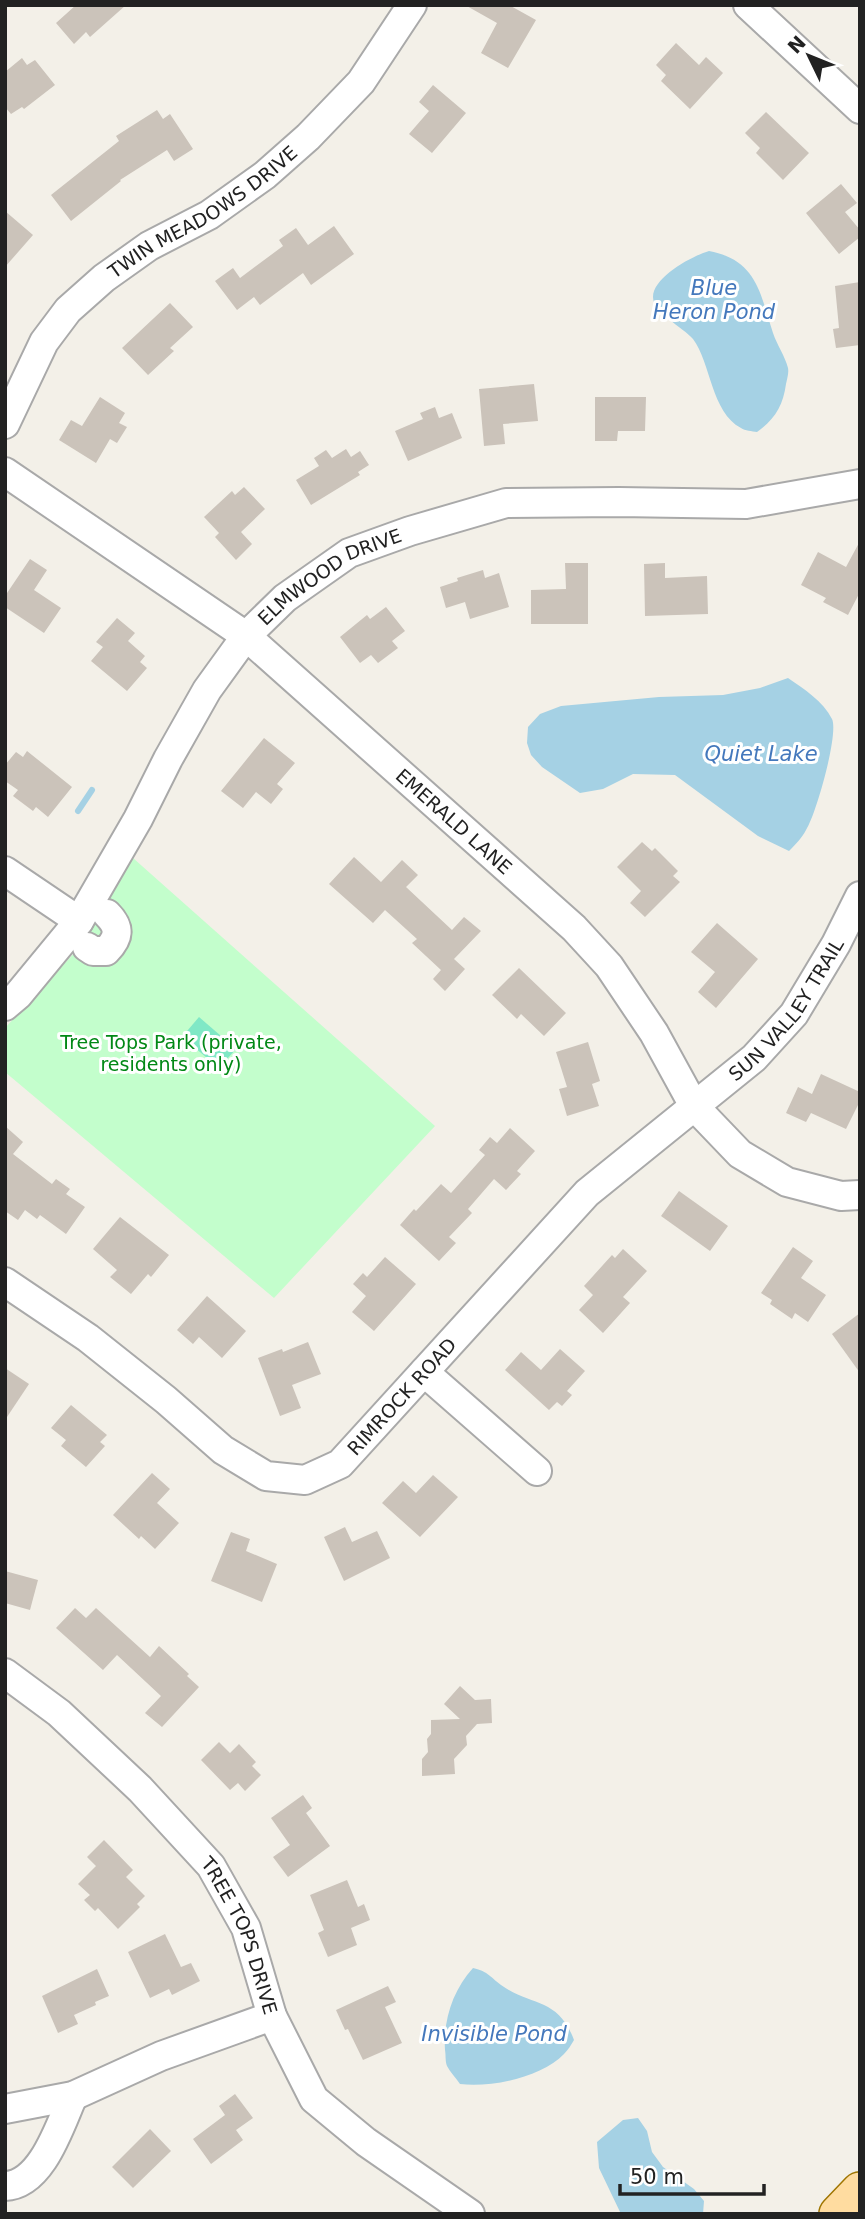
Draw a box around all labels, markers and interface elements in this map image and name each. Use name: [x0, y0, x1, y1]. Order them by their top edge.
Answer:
north arrow: [774, 21, 844, 91]
text: N: [783, 31, 810, 58]
street label: TWIN MEADOWS DRIVE: [103, 141, 301, 283]
water label: Blue Heron Pond: [653, 276, 776, 324]
street label: ELMWOOD DRIVE: [253, 524, 405, 629]
water label: Quiet Lake: [704, 742, 818, 766]
street label: EMERALD LANE: [392, 764, 516, 878]
street label: SUN VALLEY TRAIL: [724, 934, 848, 1085]
park label: Tree Tops Park (private, residents only): [59, 1031, 282, 1075]
street label: RIMROCK ROAD: [343, 1333, 460, 1459]
street label: TREE TOPS DRIVE: [196, 1851, 282, 2017]
water label: Invisible Pond: [421, 2022, 567, 2046]
scale bar: [620, 2152, 764, 2196]
text: 50 m: [630, 2165, 684, 2189]

